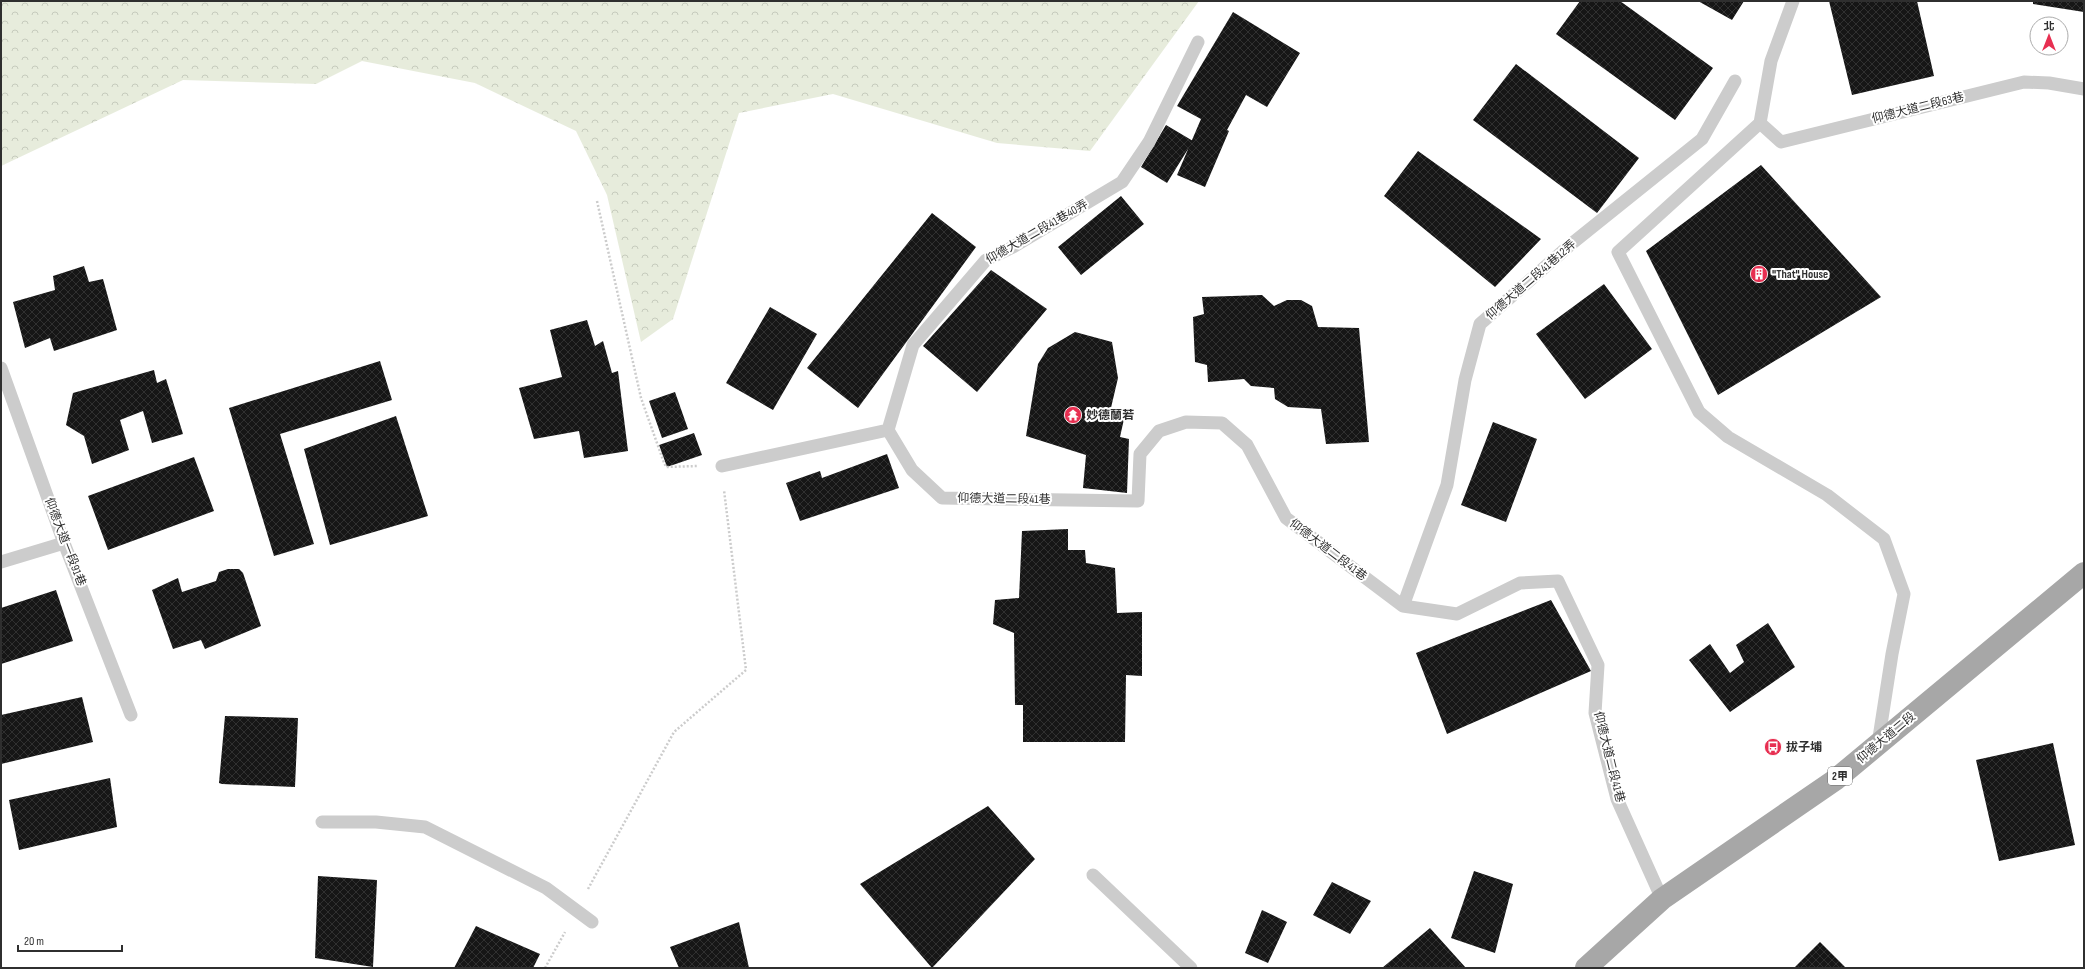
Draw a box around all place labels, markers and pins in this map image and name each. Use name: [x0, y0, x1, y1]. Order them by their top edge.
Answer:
building icon: "That" House: [1749, 264, 1769, 284]
place label: "That" House: [1772, 267, 1828, 282]
temple icon: 妙德蘭若: [1063, 405, 1083, 425]
place label: 妙德蘭若: [1086, 408, 1134, 423]
bus stop icon: 拔子埔: [1763, 737, 1783, 757]
place label: 拔子埔: [1786, 740, 1822, 755]

